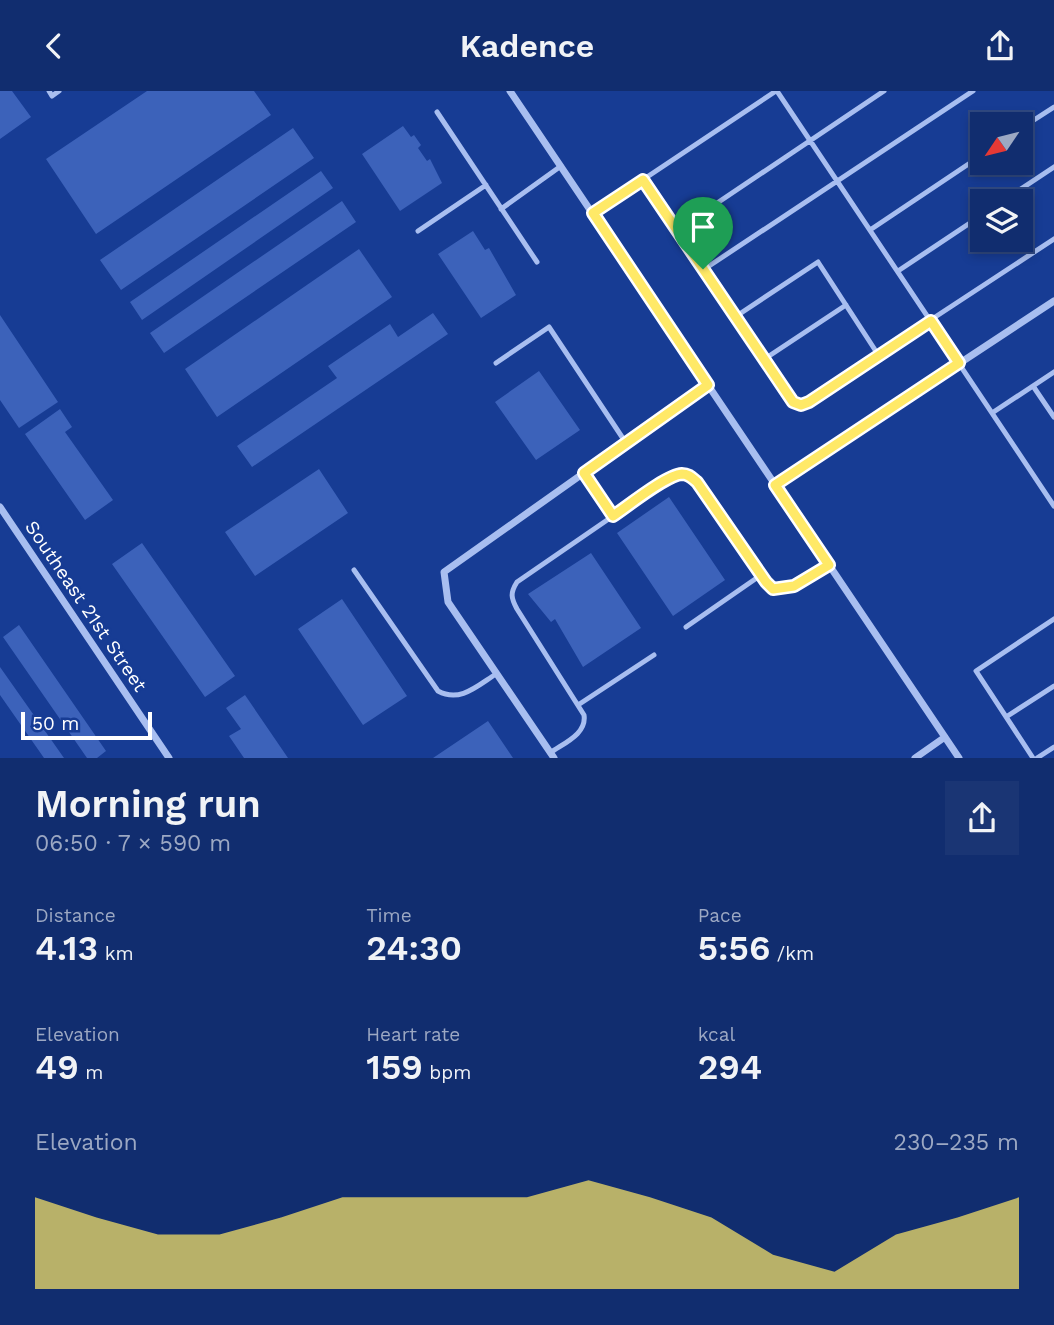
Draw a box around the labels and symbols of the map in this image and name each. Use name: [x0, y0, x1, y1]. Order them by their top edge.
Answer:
north arrow: [970, 112, 1032, 175]
pin: [673, 197, 733, 269]
street label: Southeast 21st Street: [20, 516, 152, 696]
scale bar: [21, 709, 152, 741]

